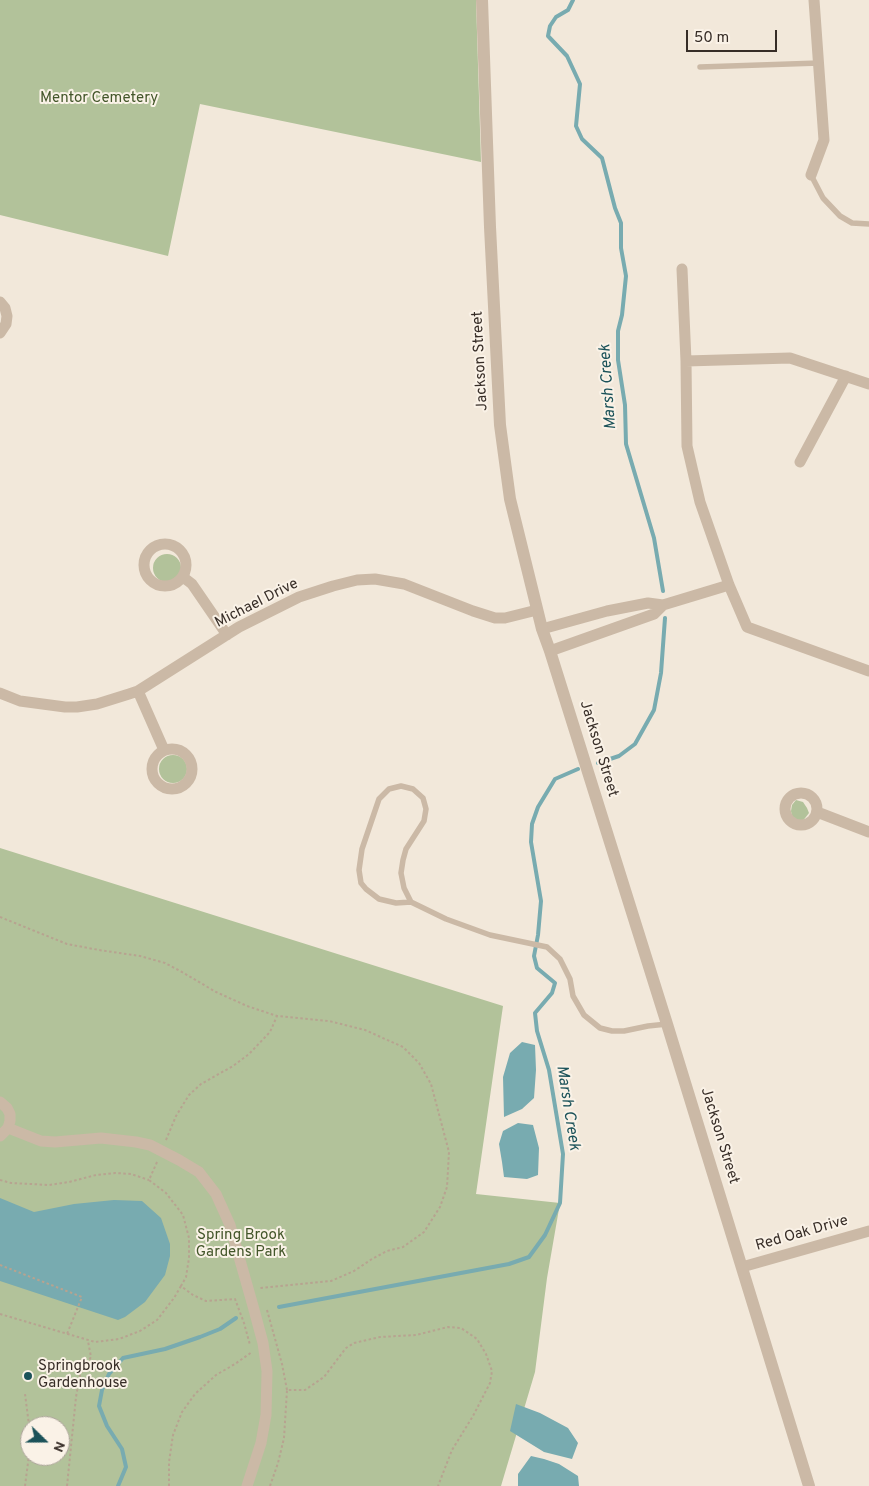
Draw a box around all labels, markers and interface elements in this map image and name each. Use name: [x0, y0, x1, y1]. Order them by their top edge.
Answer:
scale bar: [689, 20, 780, 52]
text: 50 m: [694, 29, 729, 48]
park label: Mentor Cemetery: [40, 90, 158, 108]
street label: Jackson Street: [469, 311, 493, 411]
water label: Marsh Creek: [596, 343, 622, 431]
street label: Michael Drive: [212, 575, 302, 633]
street label: Jackson Street: [575, 699, 621, 799]
water label: Marsh Creek: [551, 1064, 583, 1152]
street label: Jackson Street: [696, 1086, 742, 1186]
street label: Red Oak Drive: [754, 1212, 850, 1256]
park label: Spring Brook Gardens Park: [196, 1227, 286, 1262]
place label: Springbrook Gardenhouse: [38, 1358, 127, 1393]
marker: Springbrook Gardenhouse: [22, 1370, 34, 1382]
north arrow: [20, 1416, 70, 1466]
text: N: [49, 1439, 68, 1454]

